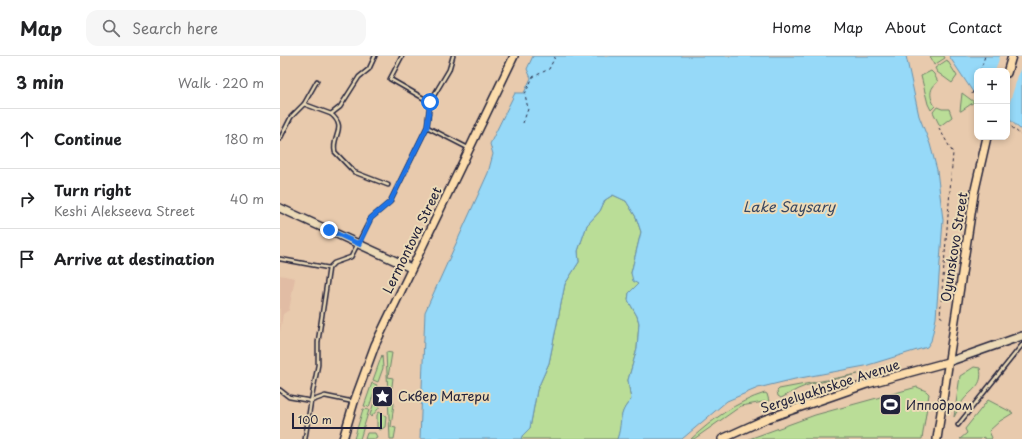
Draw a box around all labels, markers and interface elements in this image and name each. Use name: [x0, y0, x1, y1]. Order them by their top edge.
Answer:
search box: [86, 10, 366, 46]
text: Map: [20, 14, 62, 42]
text: Search here: [132, 16, 218, 39]
icon: search: [100, 17, 122, 39]
text: Home: [772, 17, 811, 38]
text: Map: [833, 17, 863, 38]
text: About: [885, 17, 926, 38]
text: Contact: [948, 17, 1002, 38]
map controls: [974, 68, 1010, 140]
button: +: [974, 68, 1010, 104]
text: 3 min: [16, 69, 64, 95]
text: Walk · 220 m: [178, 73, 264, 92]
route start: [421, 93, 439, 111]
button: −: [974, 104, 1010, 140]
text: Continue: [54, 127, 122, 150]
icon: ahead: [16, 128, 38, 150]
text: 180 m: [225, 129, 264, 148]
text: Turn right: [54, 178, 131, 201]
street label: Lermontova Street: [377, 183, 446, 297]
icon: right: [16, 188, 38, 210]
text: 40 m: [230, 189, 264, 208]
street label: Oyunskovo Street: [935, 191, 972, 303]
water label: Lake Saysary: [743, 196, 836, 217]
text: Keshi Alekseeva Street: [54, 201, 195, 220]
route end: [320, 221, 338, 239]
text: Arrive at destination: [54, 247, 215, 270]
icon: arrive: [16, 248, 38, 270]
street label: Sergelyakhskoe Avenue: [758, 354, 902, 417]
place icon: Сквер Матери: [370, 383, 396, 409]
place label: Сквер Матери: [398, 386, 490, 405]
sports icon: Ипподром: [877, 392, 903, 418]
place label: Ипподром: [906, 395, 973, 414]
scale bar: [292, 411, 382, 430]
text: 100 m: [298, 411, 332, 428]

